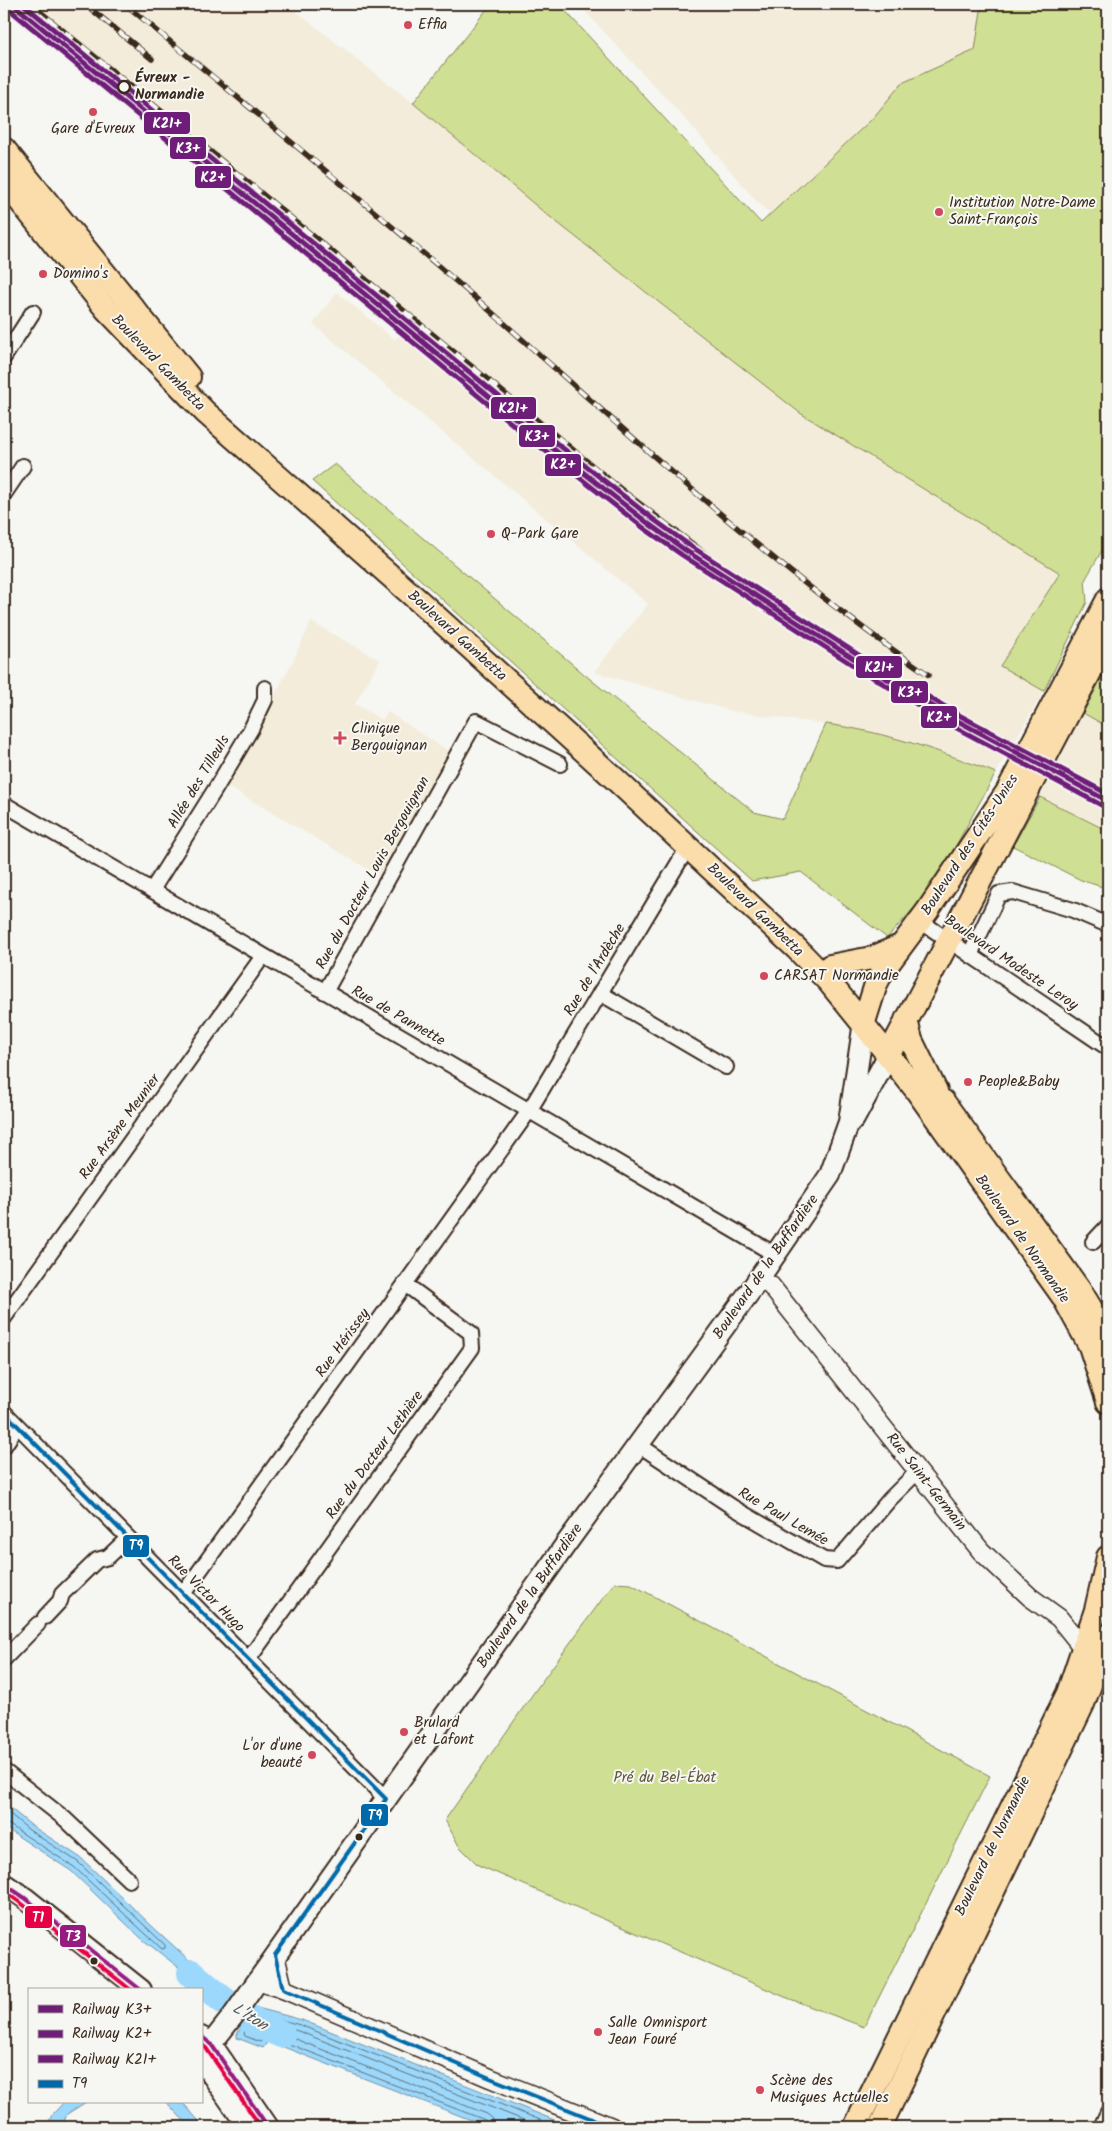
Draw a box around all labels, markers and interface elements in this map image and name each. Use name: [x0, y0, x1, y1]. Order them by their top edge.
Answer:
place label: Effia: [418, 13, 447, 37]
marker: Effia: [402, 19, 414, 31]
place label: Évreux - Normandie: [135, 66, 205, 107]
marker: Évreux - Normandie: [117, 80, 131, 94]
marker: Gare d'Evreux: [87, 106, 99, 118]
line badge: K21+: [143, 111, 191, 135]
text: K21+: [152, 113, 182, 135]
place label: Gare d'Evreux: [51, 117, 136, 141]
line badge: K3+: [169, 136, 207, 160]
text: K3+: [176, 138, 201, 160]
line badge: K2+: [194, 165, 232, 189]
text: K2+: [201, 167, 226, 189]
place label: Institution Notre‐Dame Saint‐François: [949, 191, 1096, 232]
marker: Institution Notre‐Dame Saint‐François: [933, 206, 945, 218]
place label: Domino's: [53, 262, 109, 286]
marker: Domino's: [37, 268, 49, 280]
street label: Boulevard Gambetta: [105, 309, 211, 417]
line badge: K21+: [490, 396, 537, 420]
text: K21+: [498, 398, 528, 420]
line badge: K3+: [518, 424, 556, 448]
text: K3+: [525, 426, 550, 448]
line badge: K2+: [544, 453, 582, 477]
text: K2+: [551, 454, 576, 476]
place label: Q-Park Gare: [501, 522, 579, 546]
marker: Q-Park Gare: [485, 528, 497, 540]
street label: Boulevard Gambetta: [402, 585, 512, 687]
line badge: K21+: [855, 655, 903, 679]
text: K21+: [864, 657, 894, 679]
line badge: K3+: [890, 680, 929, 704]
text: K3+: [898, 682, 923, 704]
line badge: K2+: [920, 705, 958, 729]
text: K2+: [927, 707, 952, 729]
place label: Clinique Bergouignan: [351, 717, 427, 758]
street label: Allée des Tilleuls: [162, 730, 237, 833]
marker: Clinique Bergouignan: [333, 731, 347, 745]
street label: Boulevard des Cités-Unies: [915, 769, 1025, 920]
street label: Rue du Docteur Louis Bergouignan: [310, 772, 436, 974]
street label: Boulevard Gambetta: [701, 857, 809, 963]
street label: Boulevard Modeste Leroy: [939, 909, 1084, 1017]
street label: Rue de l'Ardèche: [558, 919, 632, 1021]
place label: CARSAT Normandie: [774, 964, 899, 988]
marker: CARSAT Normandie: [758, 970, 770, 982]
street label: Rue de Pannette: [346, 979, 450, 1053]
street label: Rue Arsène Meunier: [73, 1068, 167, 1185]
place label: People&Baby: [978, 1070, 1060, 1094]
marker: People&Baby: [962, 1076, 974, 1088]
street label: Boulevard de Normandie: [968, 1170, 1076, 1309]
street label: Boulevard de la Buffardière: [707, 1189, 825, 1344]
street label: Rue Hérissey: [310, 1303, 377, 1383]
street label: Rue du Docteur Lethière: [320, 1385, 430, 1524]
street label: Rue Saint-Germain: [880, 1428, 972, 1536]
street label: Rue Paul Lemée: [733, 1481, 833, 1553]
street label: Boulevard de la Buffardière: [471, 1518, 589, 1673]
line badge: T9: [122, 1534, 150, 1558]
text: T9: [129, 1535, 143, 1557]
street label: Rue Victor Hugo: [162, 1550, 251, 1639]
place label: Brulard et Lafont: [414, 1711, 474, 1752]
marker: Brulard et Lafont: [398, 1726, 410, 1738]
place label: L'or d'une beauté: [242, 1734, 303, 1775]
marker: L'or d'une beauté: [306, 1749, 318, 1761]
park label: Pré du Bel-Ébat: [614, 1766, 717, 1790]
street label: Boulevard de Normandie: [949, 1772, 1037, 1920]
line badge: T9: [360, 1803, 389, 1827]
text: T9: [368, 1805, 382, 1827]
unlabelled marker: [354, 1832, 364, 1842]
line badge: T1: [24, 1905, 53, 1929]
text: T1: [32, 1907, 45, 1929]
line badge: T3: [59, 1924, 87, 1948]
text: T3: [65, 1926, 81, 1948]
unlabelled marker: [89, 1956, 99, 1966]
legend: [28, 1988, 202, 2104]
water label: L'Iton: [227, 1996, 274, 2038]
text: Railway K3+: [72, 1998, 153, 2022]
place label: Salle Omnisport Jean Fouré: [608, 2011, 707, 2052]
text: Railway K2+: [72, 2022, 153, 2046]
marker: Salle Omnisport Jean Fouré: [592, 2026, 604, 2038]
text: Railway K21+: [72, 2048, 158, 2072]
place label: Scène des Musiques Actuelles: [770, 2069, 889, 2110]
text: T9: [72, 2072, 88, 2096]
marker: Scène des Musiques Actuelles: [754, 2084, 766, 2096]

